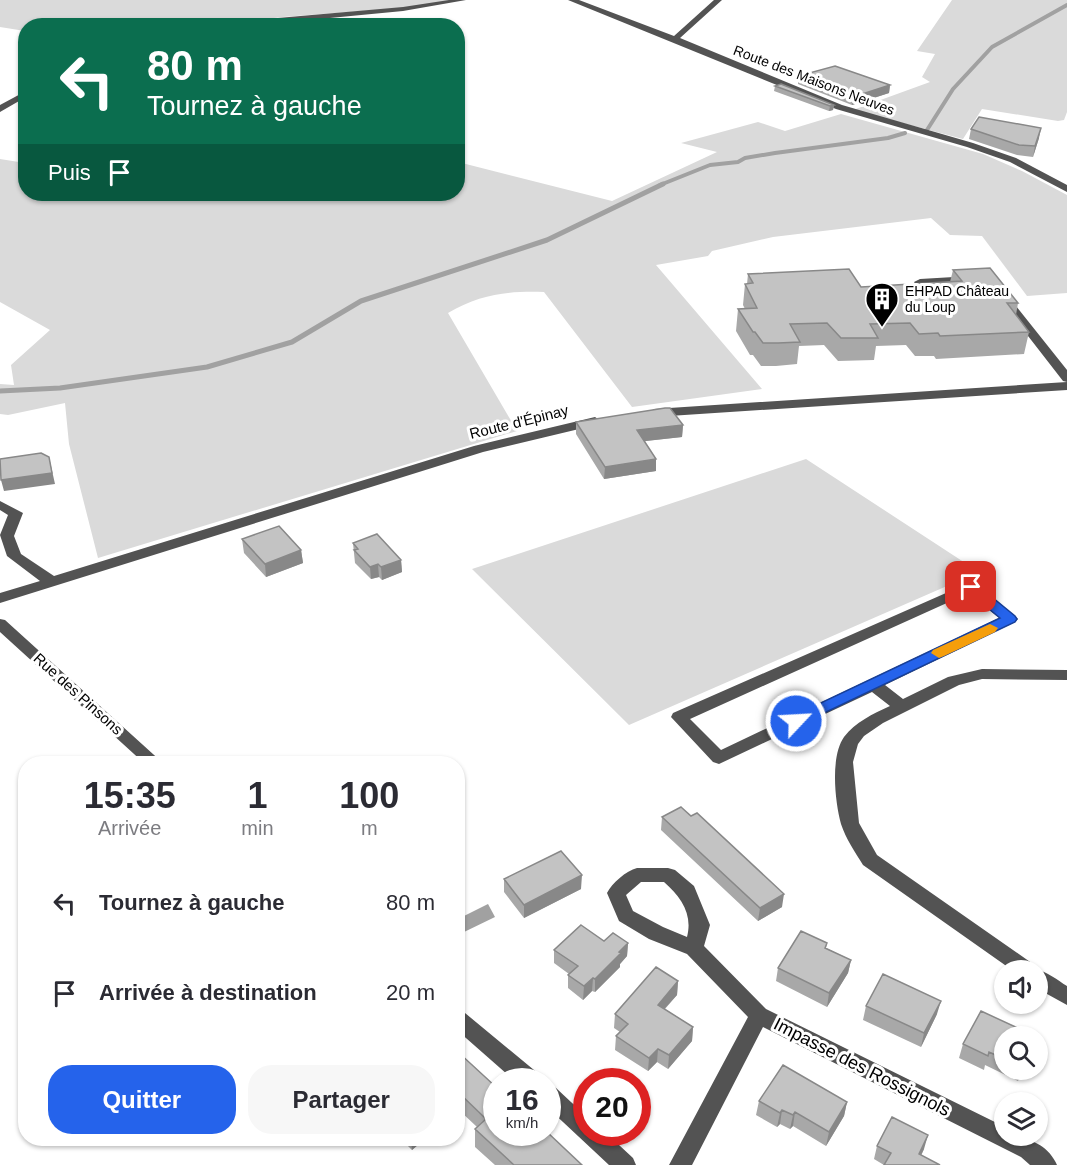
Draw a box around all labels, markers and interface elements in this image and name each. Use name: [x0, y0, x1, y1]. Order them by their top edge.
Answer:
icon: left: [48, 42, 126, 120]
text: 80 m: [147, 42, 243, 89]
street label: Route des Maisons Neuves: [731, 42, 897, 118]
text: Tournez à gauche: [147, 91, 362, 121]
icon: arrive: [103, 156, 136, 189]
text: Puis: [48, 160, 91, 185]
building icon: EHPAD Château du Loup: [864, 281, 900, 328]
place label: EHPAD Château du Loup: [905, 283, 1009, 315]
street label: Route d'Épinay: [468, 401, 571, 442]
pin: [945, 561, 996, 612]
icon: arrive: [954, 570, 987, 603]
street label: Rue des Pinsons: [31, 649, 126, 738]
position arrow: [764, 689, 828, 753]
text: 15:35: [84, 775, 176, 816]
text: 1: [247, 775, 267, 816]
text: 100: [339, 775, 399, 816]
text: Arrivée: [98, 817, 161, 839]
text: min: [241, 817, 274, 839]
text: m: [361, 817, 378, 839]
icon: left: [48, 887, 81, 920]
text: Tournez à gauche: [99, 890, 284, 915]
text: 80 m: [386, 890, 435, 915]
map controls: [994, 960, 1048, 1146]
button: sound: [994, 960, 1048, 1014]
icon: arrive: [48, 977, 81, 1010]
text: Arrivée à destination: [99, 980, 317, 1005]
text: 20 m: [386, 980, 435, 1005]
street label: Impasse des Rossignols: [771, 1014, 953, 1120]
button: search: [994, 1026, 1048, 1080]
button: Quitter: [48, 1065, 236, 1134]
button: Partager: [248, 1065, 435, 1134]
speed limit sign: 20: [573, 1068, 651, 1146]
text: 16: [505, 1083, 539, 1116]
button: layers: [994, 1092, 1048, 1146]
text: km/h: [506, 1114, 538, 1131]

